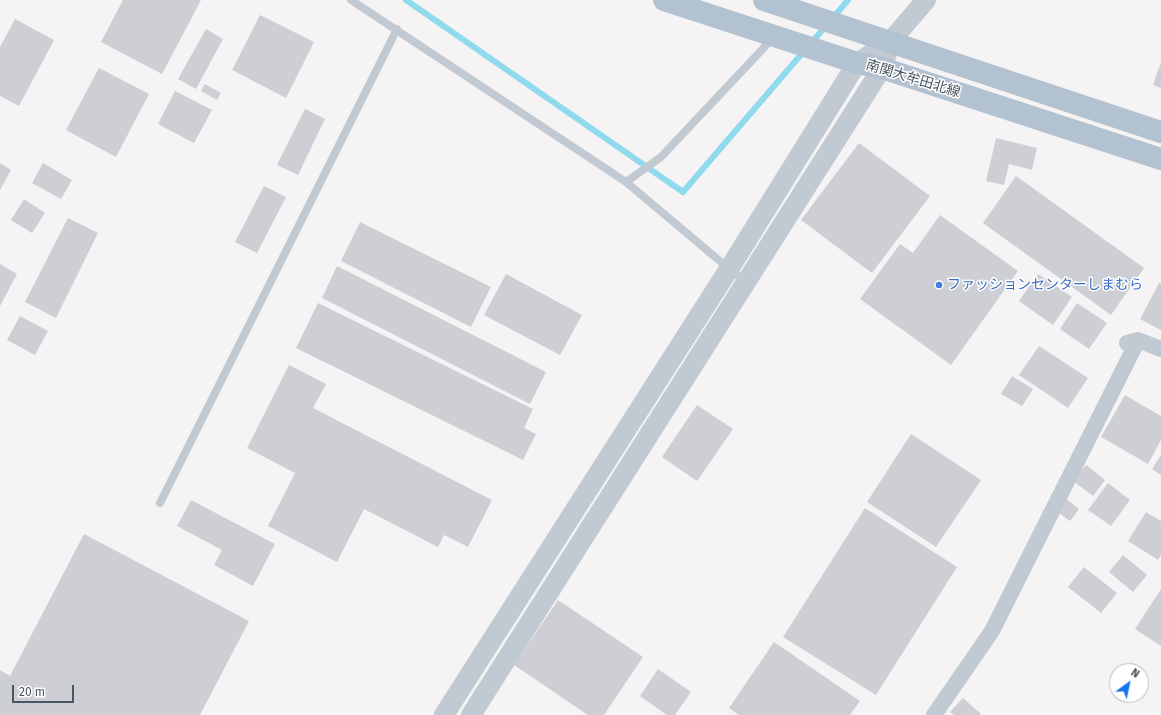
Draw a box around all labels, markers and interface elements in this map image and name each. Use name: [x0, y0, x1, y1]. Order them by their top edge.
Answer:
street label: 南関大牟田北線: [864, 57, 962, 101]
place label: ファッションセンターしまむら: [947, 277, 1143, 293]
marker: ファッションセンターしまむら: [934, 280, 944, 290]
north arrow: [1109, 663, 1149, 703]
text: N: [1129, 666, 1142, 681]
scale bar: [14, 677, 76, 703]
text: 20 m: [19, 685, 45, 699]

